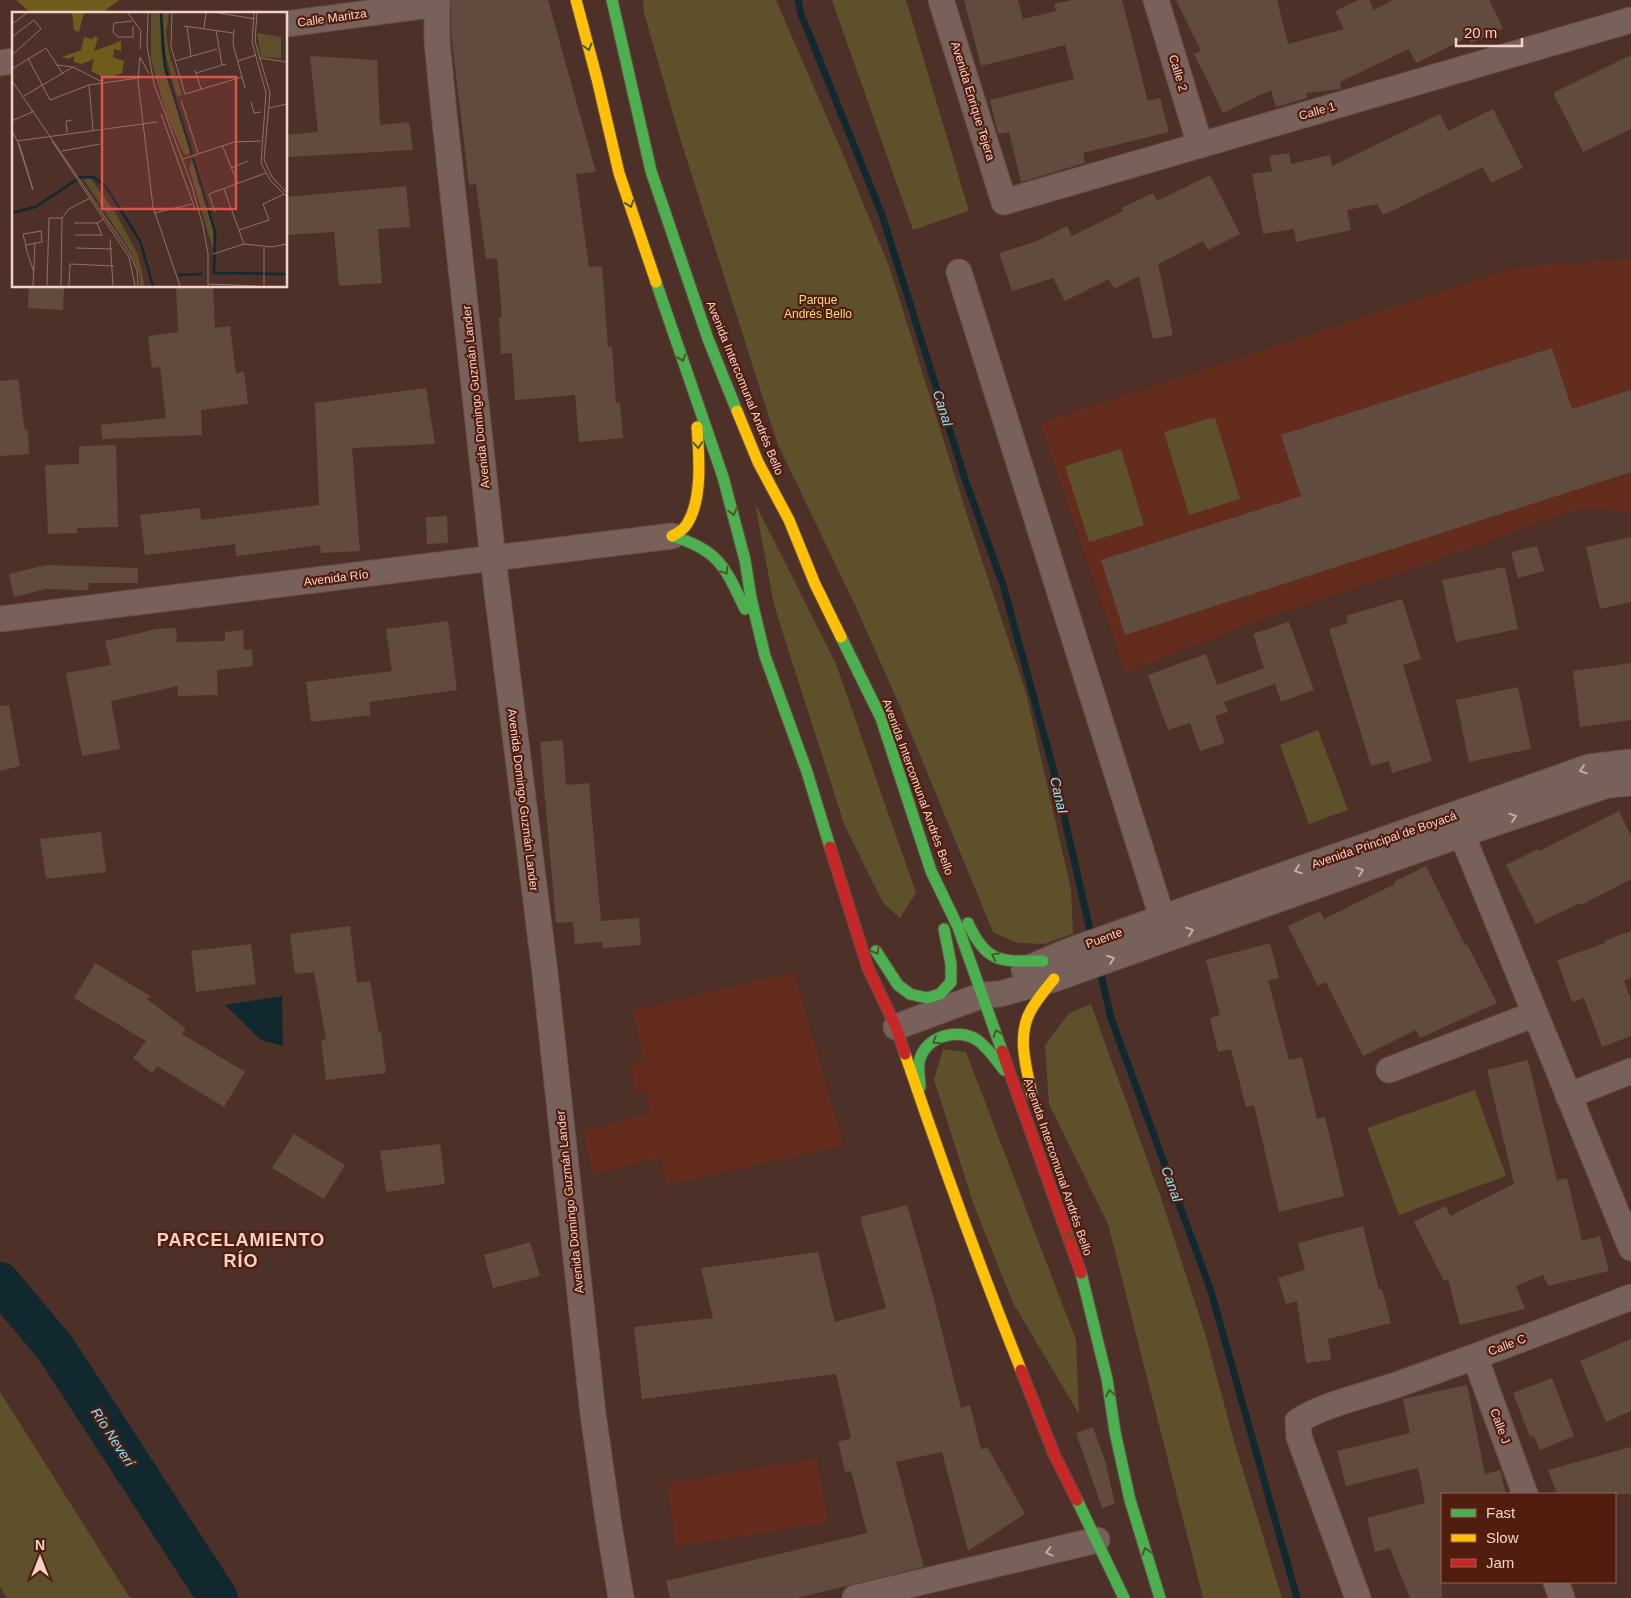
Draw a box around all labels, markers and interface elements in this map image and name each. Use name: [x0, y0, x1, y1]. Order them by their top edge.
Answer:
street label: Calle Maritza: [296, 6, 368, 30]
inset map: [12, 12, 288, 288]
scale bar: [1456, 15, 1522, 47]
text: 20 m: [1464, 24, 1497, 41]
street label: Avenida Enrique Tejera: [948, 40, 998, 162]
one-way arrow: [583, 43, 593, 51]
street label: Calle 2: [1166, 53, 1190, 93]
street label: Calle 1: [1297, 99, 1337, 123]
one-way arrow: [624, 199, 634, 208]
park label: Parque Andrés Bello: [784, 293, 852, 321]
street label: Avenida Intercomunal Andrés Bello: [704, 299, 787, 477]
street label: Avenida Domingo Guzmán Lander: [459, 305, 493, 489]
one-way arrow: [676, 353, 686, 362]
water label: Canal: [930, 388, 956, 429]
one-way arrow: [693, 441, 704, 449]
one-way arrow: [728, 508, 738, 516]
one-way arrow: [719, 566, 729, 575]
street label: Avenida Río: [303, 567, 370, 589]
street label: Avenida Intercomunal Andrés Bello: [880, 697, 957, 877]
street label: Avenida Domingo Guzmán Lander: [505, 708, 541, 892]
one-way arrow: [1579, 764, 1588, 774]
water label: Canal: [1047, 775, 1071, 815]
street label: Avenida Principal de Boyacá: [1310, 808, 1459, 871]
one-way arrow: [1508, 813, 1517, 823]
one-way arrow: [1294, 864, 1302, 874]
one-way arrow: [1355, 867, 1363, 877]
street label: Puente: [1084, 925, 1125, 951]
one-way arrow: [1185, 927, 1194, 937]
one-way arrow: [869, 945, 879, 954]
one-way arrow: [991, 952, 1000, 963]
one-way arrow: [1106, 955, 1114, 965]
one-way arrow: [993, 1030, 1003, 1038]
one-way arrow: [932, 1035, 942, 1044]
street label: Avenida Intercomunal Andrés Bello: [1021, 1077, 1095, 1258]
street label: Avenida Domingo Guzmán Lander: [553, 1110, 587, 1294]
water label: Canal: [1158, 1164, 1186, 1205]
district label: PARCELAMIENTO RÍO: [157, 1230, 325, 1271]
one-way arrow: [1064, 1232, 1074, 1241]
street label: Calle C: [1486, 1331, 1528, 1359]
one-way arrow: [1105, 1389, 1115, 1397]
water label: Río Neverí: [88, 1405, 139, 1471]
street label: Calle J: [1487, 1406, 1513, 1446]
legend: [1441, 1493, 1616, 1583]
text: Fast: [1486, 1504, 1516, 1521]
text: Slow: [1486, 1529, 1519, 1546]
north arrow: [15, 1533, 65, 1583]
text: N: [35, 1537, 45, 1553]
one-way arrow: [1045, 1546, 1054, 1557]
one-way arrow: [1141, 1548, 1151, 1556]
text: Jam: [1486, 1554, 1514, 1571]

